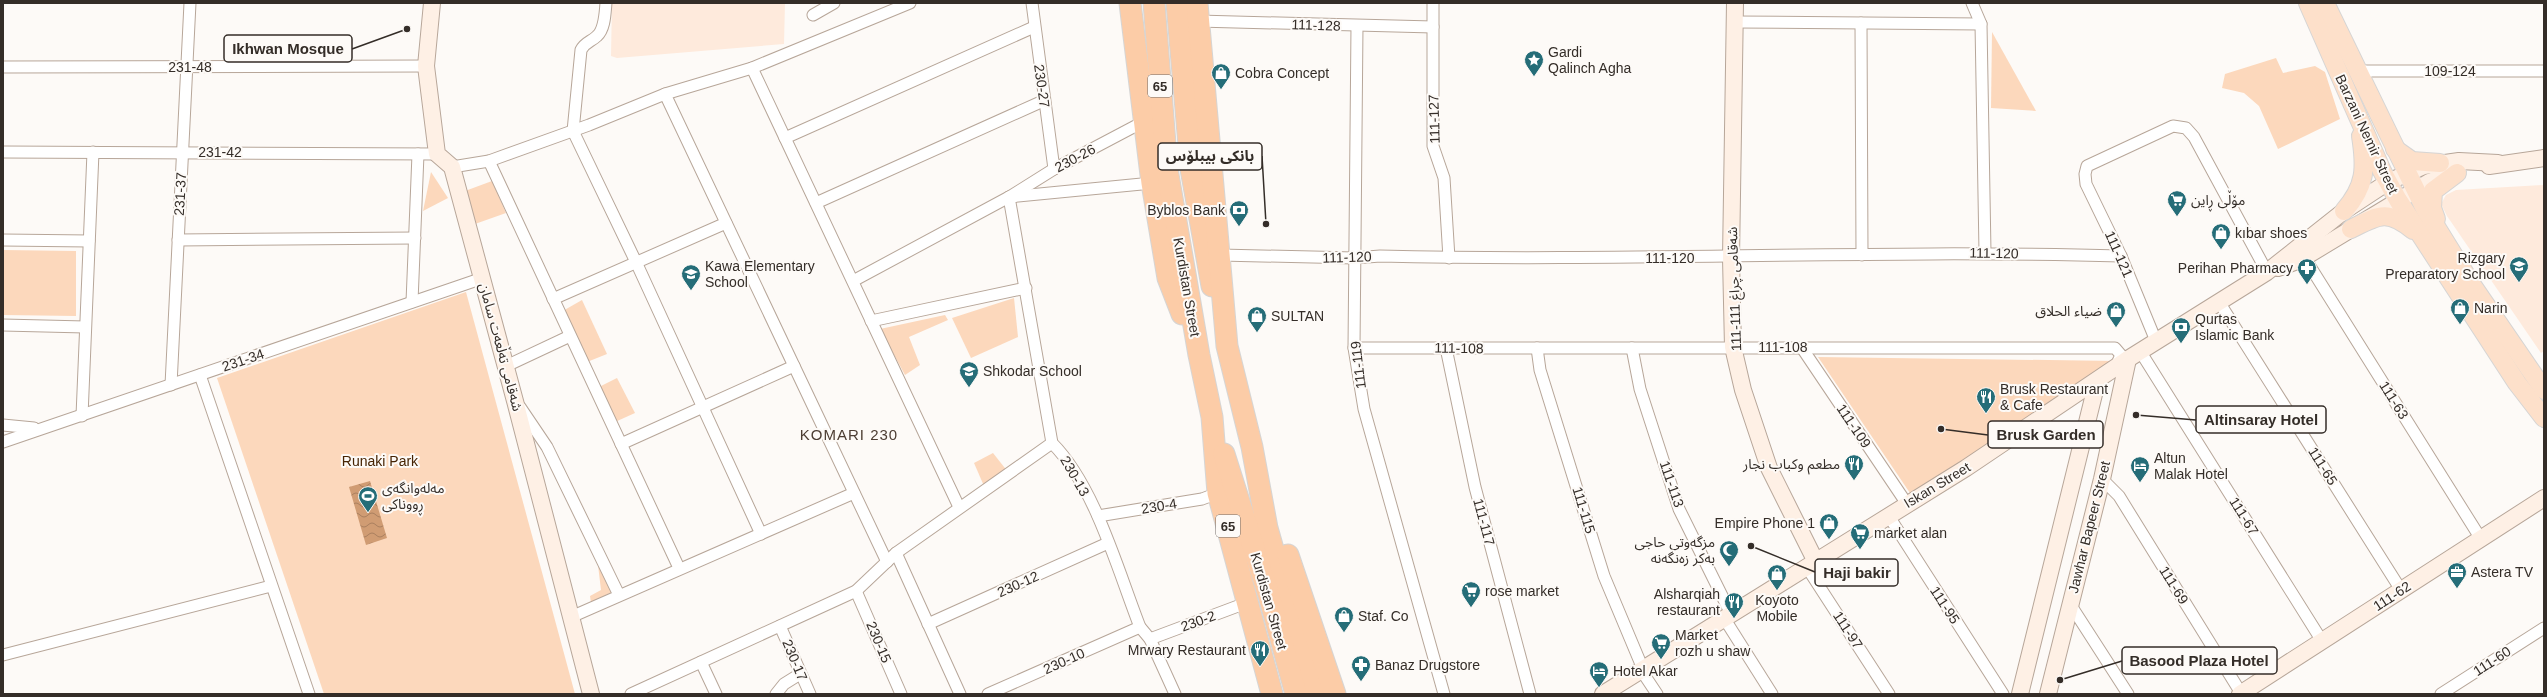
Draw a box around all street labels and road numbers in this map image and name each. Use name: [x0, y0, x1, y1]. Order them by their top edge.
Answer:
street label: 111-128: [1291, 16, 1341, 34]
street label: 231-48: [168, 59, 212, 75]
street label: 230-27: [1031, 63, 1053, 109]
street label: 109-124: [2424, 63, 2476, 79]
street label: Barzani Nemir Street: [2332, 72, 2402, 196]
road number: 65: [1148, 75, 1172, 97]
street label: 111-127: [1425, 94, 1443, 144]
street label: 230-26: [1052, 141, 1098, 175]
street label: 231-42: [198, 144, 242, 160]
street label: 231-37: [171, 172, 189, 216]
street label: شەقامی چراغ 111-111: [1724, 226, 1747, 352]
street label: 111-121: [2102, 228, 2136, 280]
street label: Kurdistan Street: [1170, 236, 1204, 338]
street label: 111-120: [1969, 245, 2019, 261]
street label: 111-120: [1322, 248, 1372, 266]
street label: 111-120: [1645, 250, 1695, 266]
street label: شەقامی تەڵعەت سامان: [475, 281, 528, 413]
street label: 111-108: [1758, 339, 1808, 355]
street label: 111-119: [1347, 340, 1369, 390]
street label: 111-108: [1434, 340, 1484, 356]
street label: 231-34: [220, 345, 266, 375]
street label: 111-63: [2376, 378, 2412, 422]
street label: 111-109: [1834, 401, 1875, 451]
street label: 111-65: [2305, 444, 2341, 488]
street label: 230-13: [1057, 453, 1093, 499]
street label: 111-113: [1657, 459, 1687, 510]
street label: Iskan Street: [1901, 459, 1973, 511]
street label: Jawhar Bapeer Street: [2065, 459, 2113, 595]
street label: 111-115: [1569, 485, 1599, 536]
street label: 111-67: [2226, 494, 2262, 538]
street label: 230-4: [1140, 495, 1178, 517]
street label: 111-117: [1470, 497, 1498, 548]
road number: 65: [1216, 515, 1240, 537]
street label: Kurdistan Street: [1247, 551, 1291, 652]
street label: 111-69: [2156, 563, 2192, 607]
street label: 230-12: [995, 568, 1041, 600]
street label: 111-62: [2370, 578, 2414, 614]
street label: 111-95: [1927, 583, 1963, 627]
street label: 230-2: [1178, 607, 1218, 635]
street label: 111-97: [1830, 608, 1866, 652]
street label: 230-15: [863, 619, 895, 665]
street label: 230-17: [779, 637, 811, 683]
street label: 111-60: [2470, 643, 2514, 679]
street label: 230-10: [1041, 645, 1087, 677]

